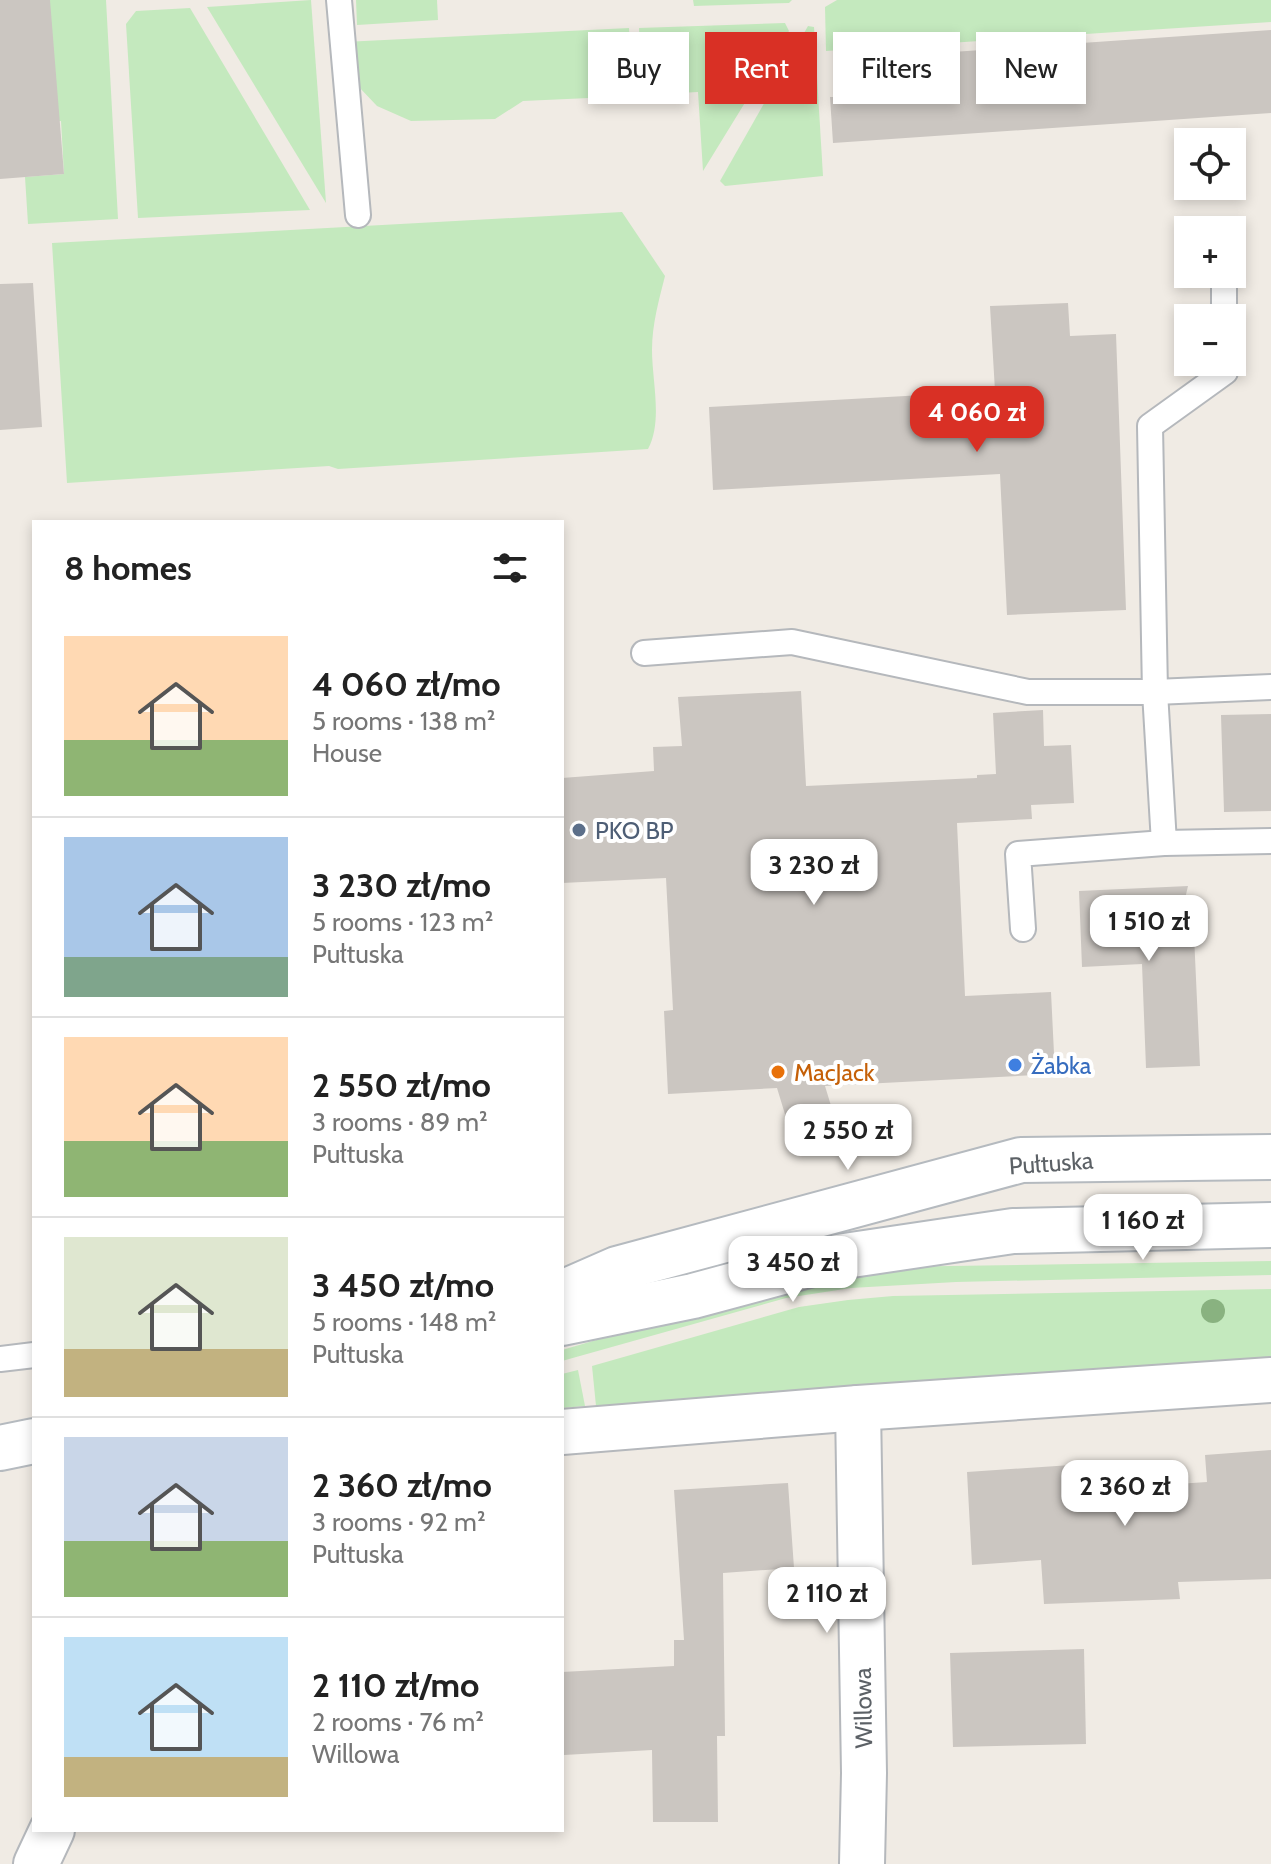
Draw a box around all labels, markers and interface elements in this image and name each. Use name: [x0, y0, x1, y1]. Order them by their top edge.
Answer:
chip: Buy: [588, 32, 689, 104]
chip: Rent: [705, 32, 817, 104]
chip: Filters: [833, 32, 960, 104]
chip: New: [976, 32, 1086, 104]
map controls: [1174, 128, 1246, 376]
button: locate: [1174, 128, 1246, 200]
button: +: [1174, 216, 1246, 288]
button: −: [1174, 304, 1246, 376]
pin: 4 060 zł: [894, 386, 1060, 454]
text: 4 060 zł: [928, 396, 1026, 428]
icon: filters: [488, 546, 532, 590]
text: 8 homes: [64, 547, 192, 589]
text: 4 060 zł/mo: [312, 663, 501, 705]
icon: home: [128, 668, 224, 764]
text: 5 rooms · 138 m²: [312, 705, 495, 737]
text: House: [312, 737, 382, 769]
place label: PKO BP: [595, 816, 674, 845]
marker: PKO BP: [570, 821, 588, 839]
pin: 3 230 zł: [731, 839, 897, 907]
text: 3 230 zł: [769, 849, 859, 881]
text: 3 230 zł/mo: [312, 864, 491, 906]
icon: home: [128, 869, 224, 965]
pin: 1 510 zł: [1066, 895, 1232, 963]
text: 1 510 zł: [1108, 905, 1190, 937]
text: 5 rooms · 123 m²: [312, 906, 493, 938]
text: Pułtuska: [312, 938, 404, 970]
place label: Żabka: [1031, 1051, 1092, 1080]
marker: Żabka: [1006, 1056, 1024, 1074]
place label: MacJack: [794, 1058, 875, 1087]
marker: MacJack: [769, 1063, 787, 1081]
text: 2 550 zł/mo: [312, 1064, 491, 1106]
icon: home: [128, 1069, 224, 1165]
pin: 2 550 zł: [765, 1104, 931, 1172]
text: 3 rooms · 89 m²: [312, 1106, 488, 1138]
text: 2 550 zł: [803, 1114, 893, 1146]
text: Pułtuska: [312, 1138, 404, 1170]
street label: Pułtuska: [1008, 1146, 1095, 1180]
pin: 1 160 zł: [1060, 1194, 1226, 1262]
text: 1 160 zł: [1102, 1204, 1184, 1236]
pin: 3 450 zł: [710, 1236, 876, 1304]
text: 3 450 zł: [746, 1246, 840, 1278]
text: 3 450 zł/mo: [312, 1264, 494, 1306]
icon: home: [128, 1269, 224, 1365]
text: 5 rooms · 148 m²: [312, 1306, 496, 1338]
text: Pułtuska: [312, 1338, 404, 1370]
pin: 2 360 zł: [1042, 1460, 1208, 1528]
text: 2 360 zł/mo: [312, 1464, 492, 1506]
icon: home: [128, 1469, 224, 1565]
text: 2 360 zł: [1079, 1470, 1171, 1502]
text: 3 rooms · 92 m²: [312, 1506, 486, 1538]
text: Pułtuska: [312, 1538, 404, 1570]
pin: 2 110 zł: [744, 1567, 910, 1635]
text: 2 110 zł: [786, 1577, 868, 1609]
text: 2 110 zł/mo: [312, 1664, 479, 1706]
street label: Willowa: [848, 1667, 878, 1749]
icon: home: [128, 1669, 224, 1765]
text: 2 rooms · 76 m²: [312, 1706, 484, 1738]
text: Willowa: [312, 1738, 400, 1770]

